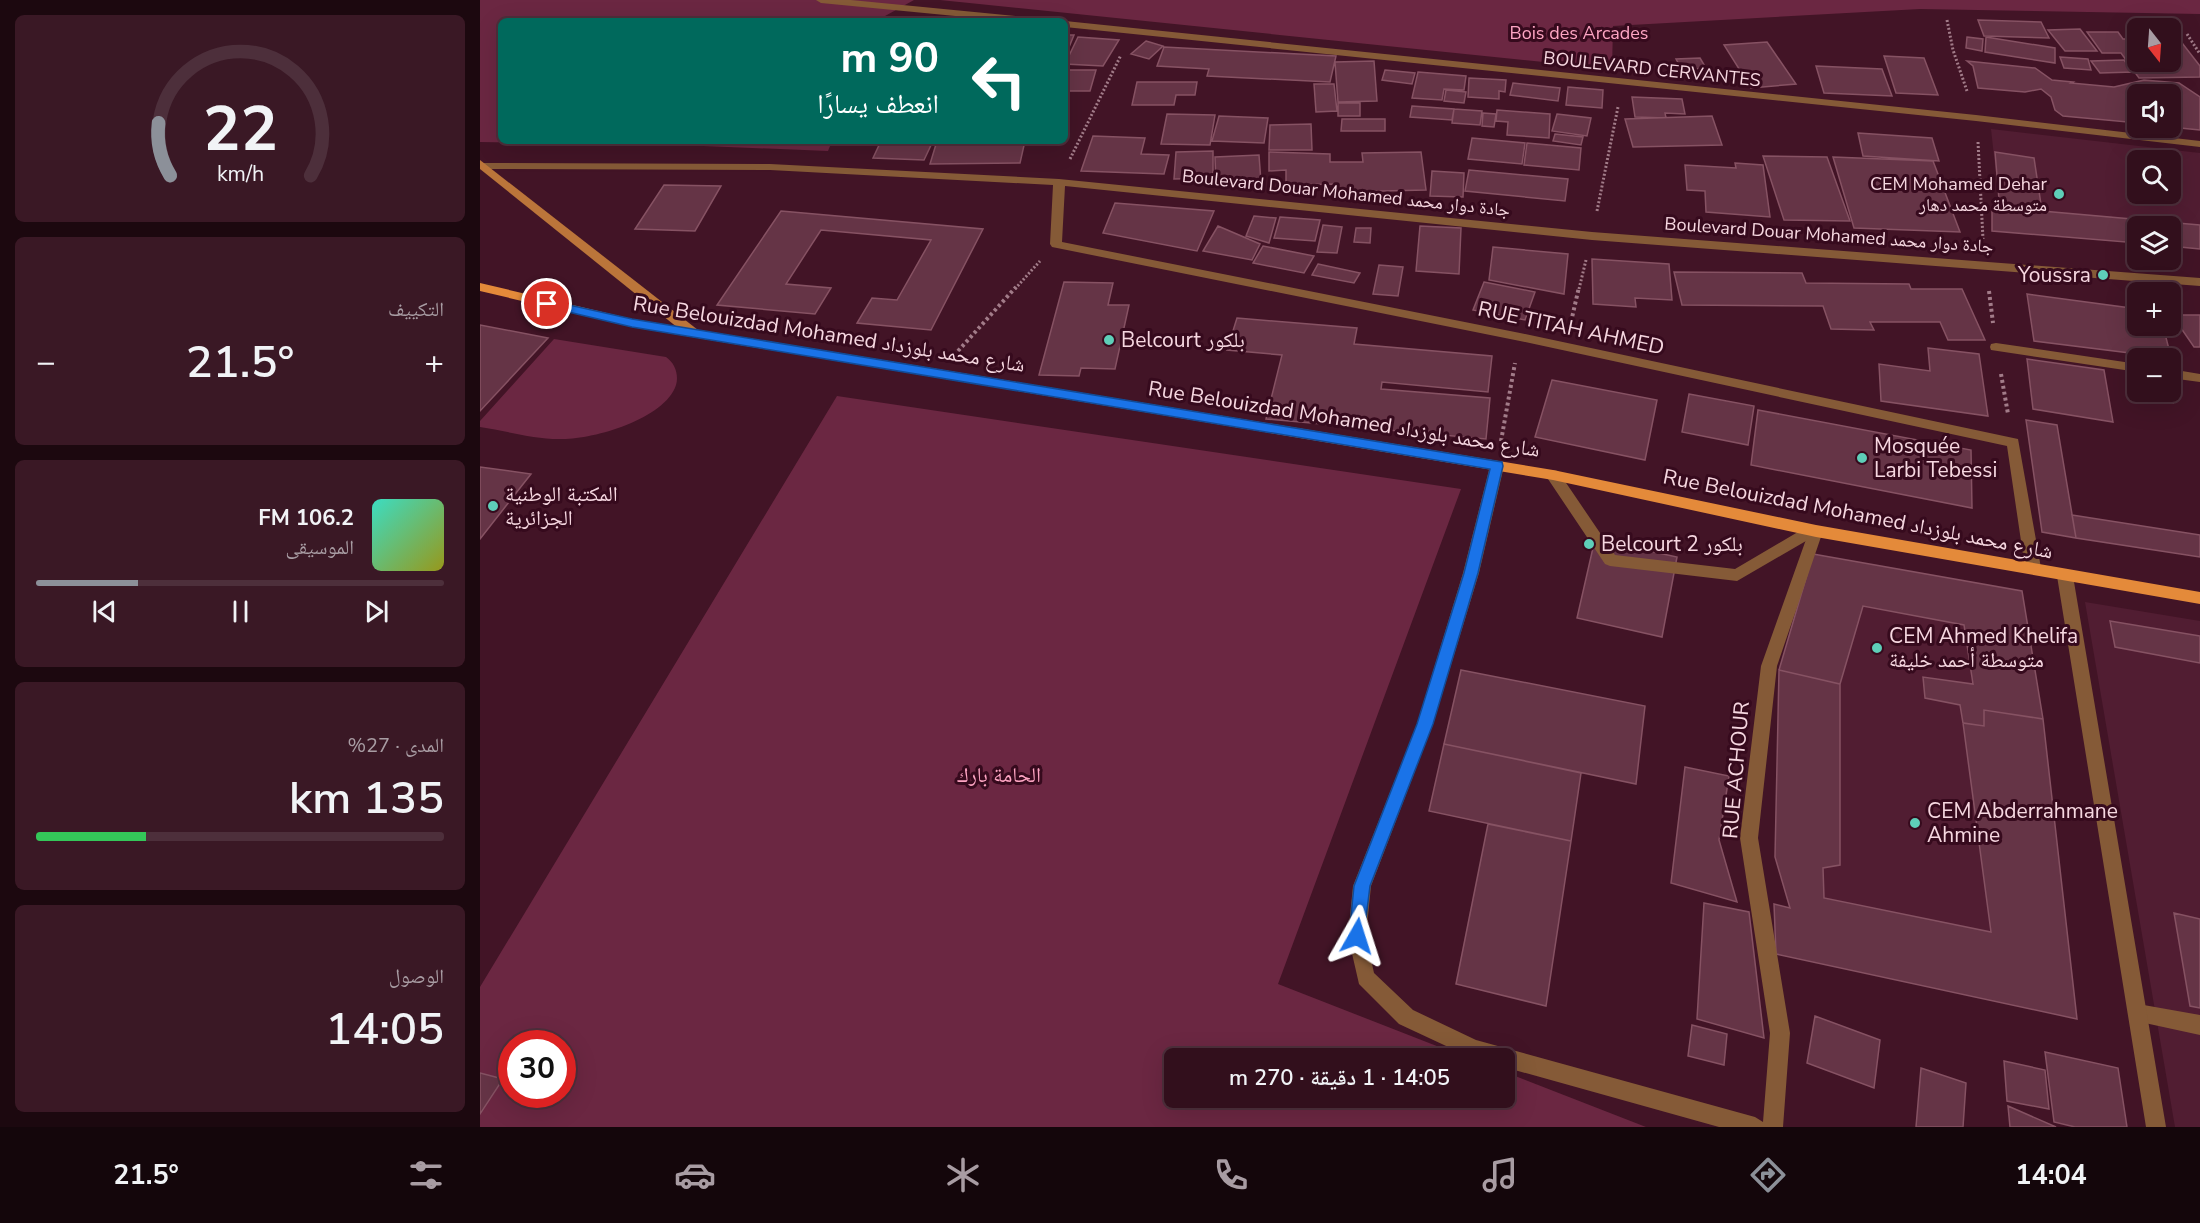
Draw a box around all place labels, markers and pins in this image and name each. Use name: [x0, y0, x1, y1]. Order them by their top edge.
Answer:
place label: CEM Mohamed Dehar متوسطة محمد دهار: [1870, 172, 2048, 217]
marker: CEM Mohamed Dehar متوسطة محمد دهار: [2052, 187, 2066, 201]
place label: Youssra: [2017, 261, 2091, 289]
marker: Youssra: [2096, 268, 2110, 282]
pin: [521, 278, 572, 329]
place label: Belcourt بلكور: [1121, 326, 1245, 354]
marker: Belcourt بلكور: [1102, 333, 1116, 347]
place label: Mosquée Larbi Tebessi: [1874, 432, 1997, 484]
marker: Mosquée Larbi Tebessi: [1855, 451, 1869, 465]
place label: المكتبة الوطنية الجزائرية: [505, 480, 618, 532]
marker: المكتبة الوطنية الجزائرية: [486, 499, 500, 513]
place label: Belcourt 2 بلكور: [1601, 530, 1743, 558]
marker: Belcourt 2 بلكور: [1582, 537, 1596, 551]
place label: CEM Ahmed Khelifa متوسطة أحمد خليفة: [1889, 622, 2078, 674]
marker: CEM Ahmed Khelifa متوسطة أحمد خليفة: [1870, 641, 1884, 655]
place label: CEM Abderrahmane Ahmine: [1927, 797, 2118, 849]
marker: CEM Abderrahmane Ahmine: [1908, 816, 1922, 830]

